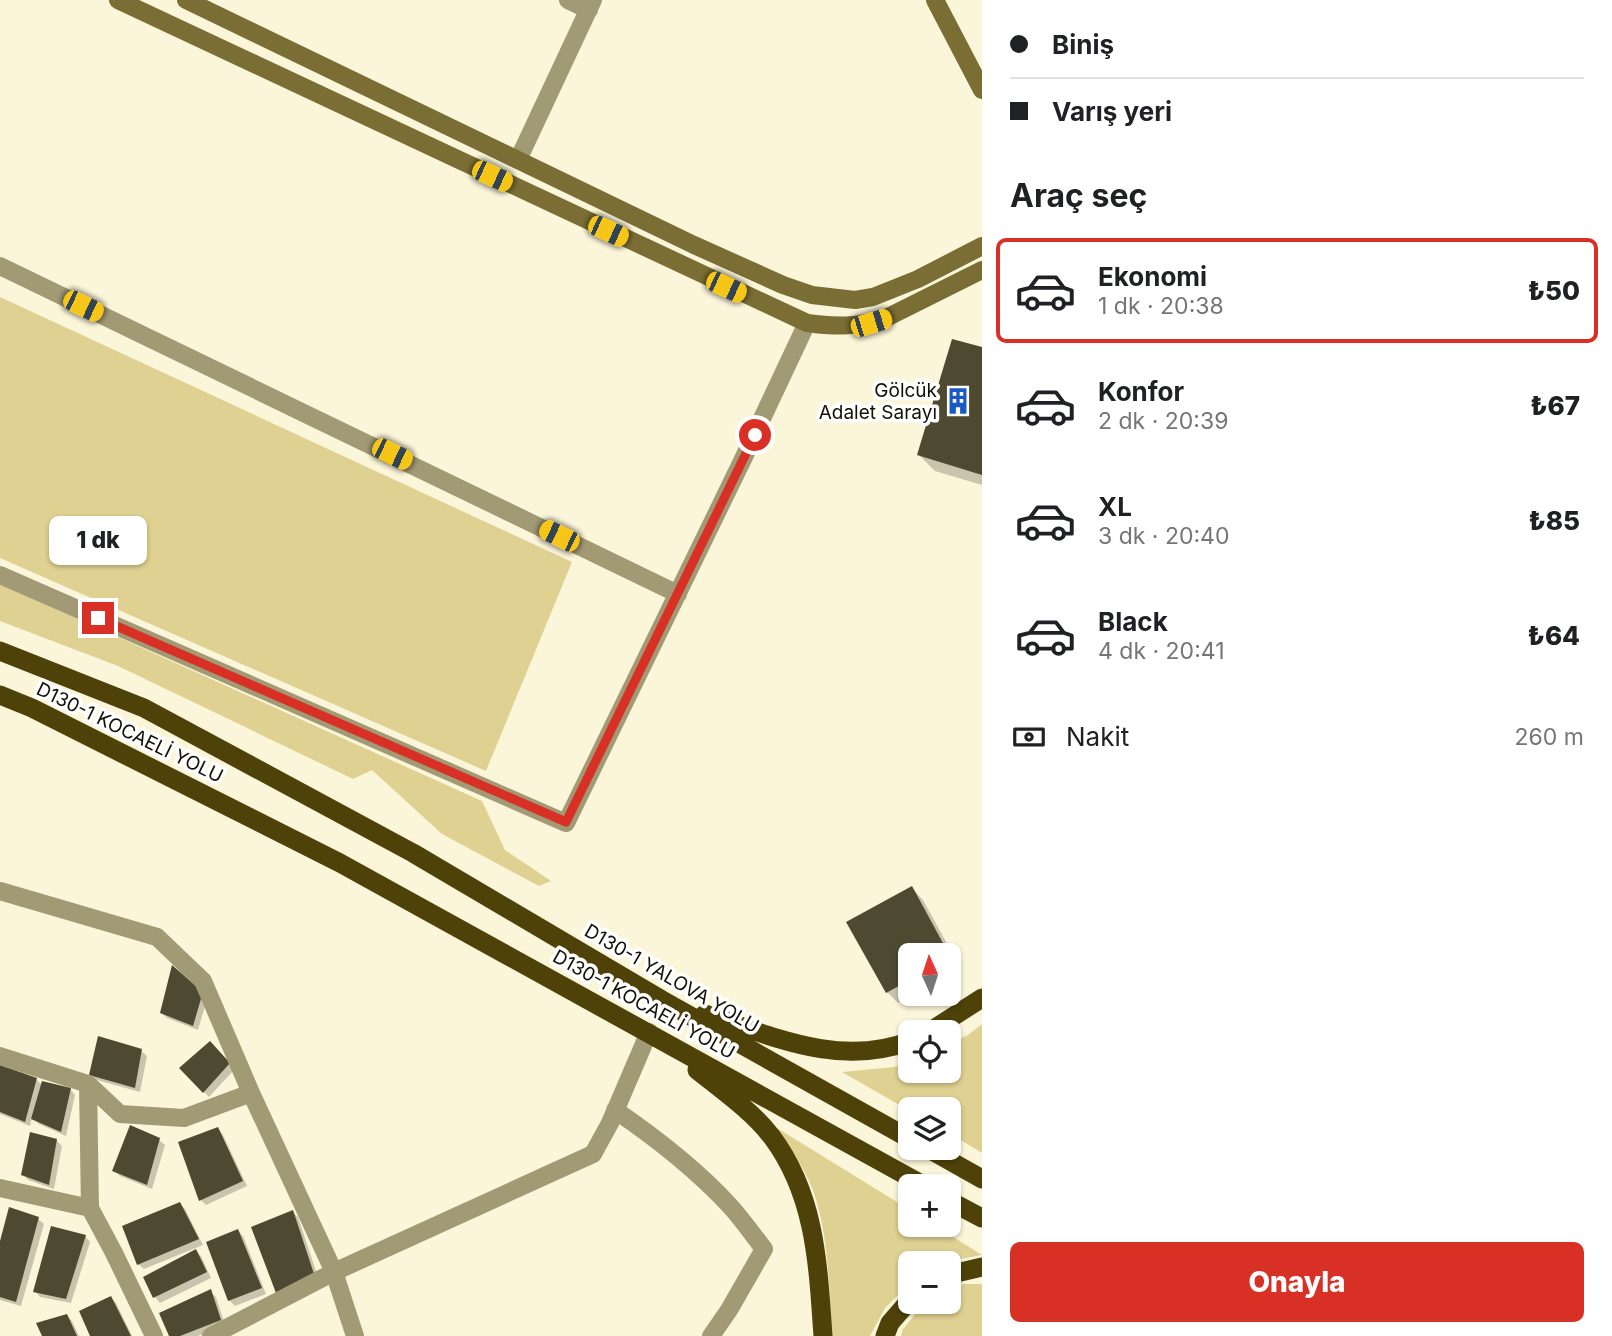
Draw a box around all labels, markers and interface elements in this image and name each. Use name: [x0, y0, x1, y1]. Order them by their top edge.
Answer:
text: Biniş: [1052, 29, 1114, 60]
text: Varış yeri: [1052, 96, 1172, 127]
car: [469, 158, 516, 194]
text: Araç seç: [1010, 176, 1147, 215]
car: [585, 213, 632, 249]
icon: car: [1014, 259, 1077, 322]
text: Ekonomi: [1098, 261, 1207, 292]
car: [703, 269, 750, 305]
text: ₺50: [1528, 275, 1580, 306]
car: [60, 287, 107, 325]
text: 1 dk · 20:38: [1098, 292, 1224, 320]
car: [848, 307, 895, 339]
icon: car: [1014, 374, 1077, 437]
text: Konfor: [1098, 376, 1184, 407]
place label: Gölcük Adalet Sarayı: [819, 379, 938, 424]
building icon: Gölcük Adalet Sarayı: [943, 386, 973, 416]
text: ₺67: [1530, 390, 1580, 421]
text: 2 dk · 20:39: [1098, 407, 1228, 435]
route start: [739, 419, 771, 451]
car: [369, 435, 416, 473]
icon: car: [1014, 489, 1077, 552]
text: XL: [1098, 491, 1132, 522]
text: ₺85: [1528, 505, 1580, 536]
callout: 1 dk: [49, 516, 147, 566]
car: [536, 517, 583, 555]
text: 3 dk · 20:40: [1098, 522, 1229, 550]
text: 1 dk: [76, 526, 120, 554]
route end: [82, 602, 114, 634]
icon: car: [1014, 604, 1077, 667]
text: Black: [1098, 606, 1168, 637]
text: ₺64: [1528, 620, 1580, 651]
text: 4 dk · 20:41: [1098, 637, 1225, 665]
street label: D130-1 KOCAELİ YOLU: [33, 677, 227, 788]
icon: cash: [1010, 718, 1048, 756]
text: Nakit: [1066, 721, 1129, 752]
text: 260 m: [1515, 723, 1584, 751]
street label: D130-1 YALOVA YOLU: [580, 919, 763, 1038]
north arrow: [898, 943, 961, 1006]
map controls: [898, 943, 961, 1314]
street label: D130-1 KOCAELİ YOLU: [549, 945, 739, 1064]
button: locate: [898, 1020, 961, 1083]
button: layers: [898, 1097, 961, 1160]
button: +: [898, 1174, 961, 1237]
button: Onayla: [1010, 1242, 1584, 1322]
button: −: [898, 1251, 961, 1314]

